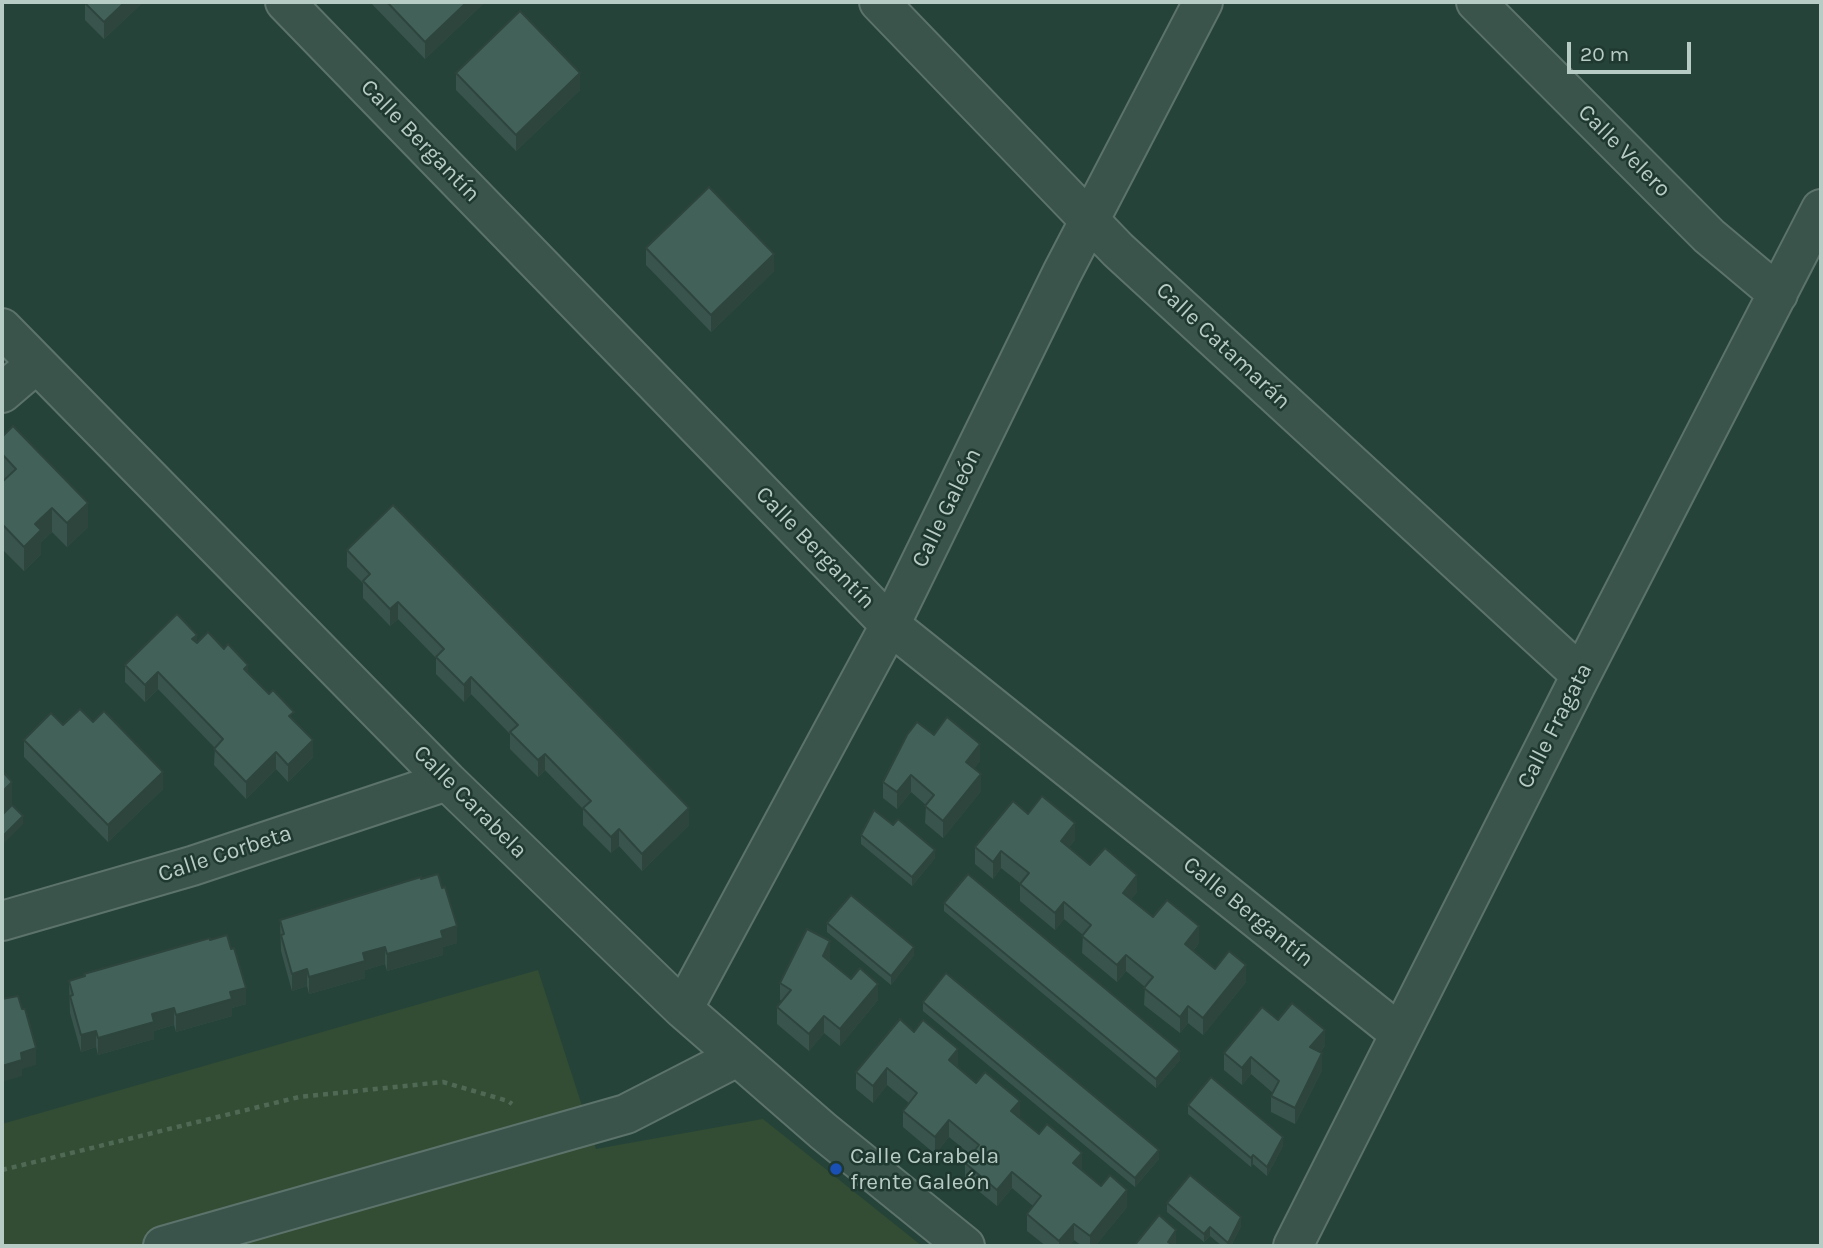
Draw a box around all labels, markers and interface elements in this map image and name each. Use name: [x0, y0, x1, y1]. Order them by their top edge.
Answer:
scale bar: [1571, 28, 1695, 72]
text: 20 m: [1580, 42, 1629, 66]
street label: Calle Bergantín: [355, 74, 485, 208]
street label: Calle Velero: [1572, 99, 1676, 203]
street label: Calle Catamarán: [1150, 277, 1296, 415]
street label: Calle Galeón: [906, 444, 988, 572]
street label: Calle Bergantín: [750, 481, 880, 615]
street label: Calle Fragata: [1512, 659, 1598, 793]
street label: Calle Carabela: [407, 739, 533, 865]
street label: Calle Corbeta: [155, 819, 295, 889]
street label: Calle Bergantín: [1177, 851, 1319, 973]
place label: Calle Carabela frente Galeón: [850, 1142, 999, 1196]
marker: Calle Carabela frente Galeón: [828, 1161, 844, 1177]

